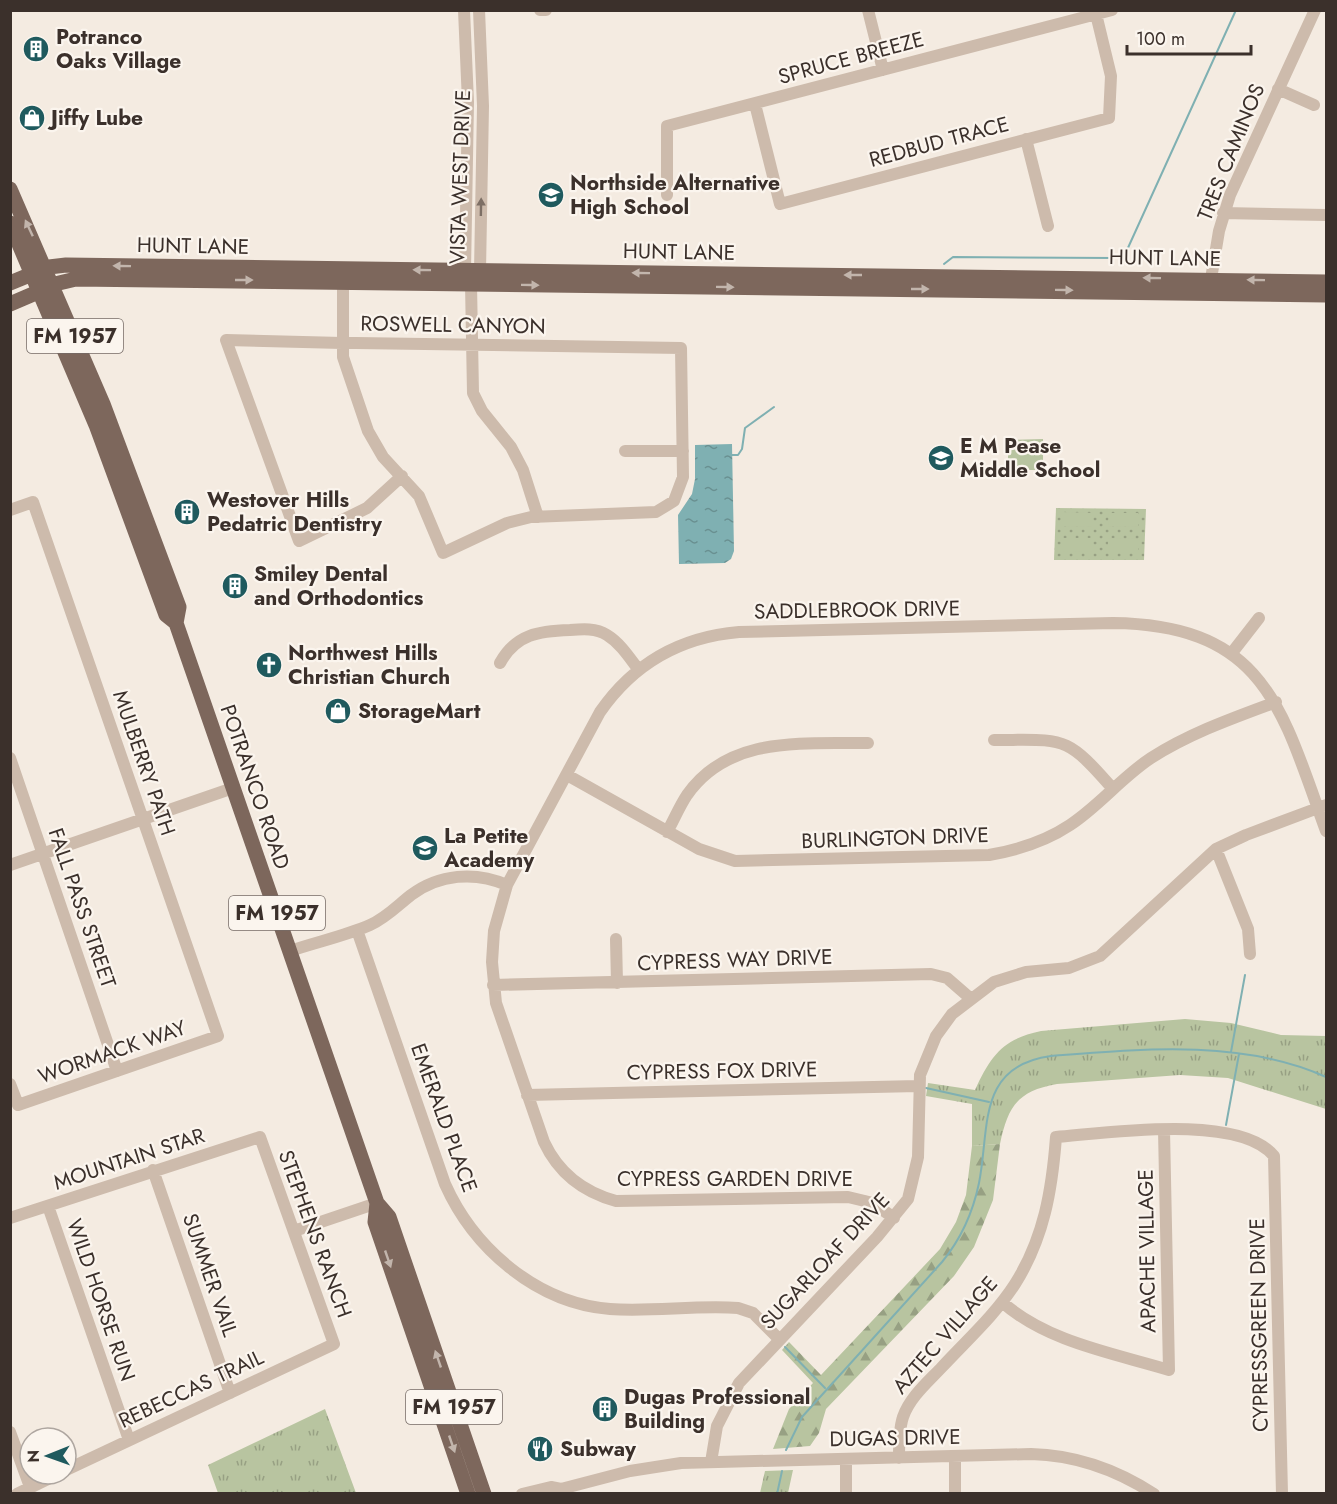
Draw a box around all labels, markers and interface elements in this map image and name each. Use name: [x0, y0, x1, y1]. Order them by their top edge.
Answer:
scale bar: [1127, 18, 1252, 56]
place label: Potranco Oaks Village: [56, 22, 181, 76]
street label: SPRUCE BREEZE: [775, 24, 927, 92]
text: 100 m: [1136, 26, 1185, 52]
building icon: Potranco Oaks Village: [21, 34, 51, 64]
street label: TRES CAMINOS: [1190, 79, 1272, 225]
street label: VISTA WEST DRIVE: [442, 89, 478, 265]
shop icon: Jiffy Lube: [17, 103, 47, 133]
place label: Jiffy Lube: [47, 103, 143, 133]
street label: REDBUD TRACE: [866, 109, 1012, 175]
place label: Northside Alternative High School: [570, 168, 780, 222]
school or university icon: Northside Alternative High School: [536, 180, 566, 210]
one-way arrow: [477, 198, 486, 217]
one-way arrow: [24, 220, 33, 237]
street label: HUNT LANE: [137, 230, 249, 262]
street label: HUNT LANE: [623, 236, 735, 268]
street label: HUNT LANE: [1109, 242, 1221, 274]
one-way arrow: [112, 261, 131, 271]
one-way arrow: [412, 265, 431, 275]
one-way arrow: [632, 268, 651, 278]
one-way arrow: [844, 270, 863, 280]
one-way arrow: [1143, 274, 1162, 283]
one-way arrow: [235, 276, 254, 285]
one-way arrow: [1247, 276, 1266, 285]
one-way arrow: [520, 280, 539, 290]
one-way arrow: [715, 283, 734, 292]
one-way arrow: [910, 284, 929, 294]
one-way arrow: [1055, 286, 1074, 295]
street label: ROSWELL CANYON: [360, 308, 546, 342]
road number: FM 1957: [27, 319, 123, 353]
place label: E M Pease Middle School: [960, 431, 1100, 485]
school or university icon: E M Pease Middle School: [926, 443, 956, 473]
place label: Westover Hills Pedatric Dentistry: [207, 485, 383, 539]
building icon: Westover Hills Pedatric Dentistry: [172, 497, 202, 527]
place label: Smiley Dental and Orthodontics: [254, 559, 424, 613]
building icon: Smiley Dental and Orthodontics: [220, 571, 250, 601]
street label: SADDLEBROOK DRIVE: [754, 593, 960, 627]
place label: Northwest Hills Christian Church: [288, 638, 450, 692]
church icon: Northwest Hills Christian Church: [254, 650, 284, 680]
street label: MULBERRY PATH: [105, 686, 183, 840]
shop icon: StorageMart: [323, 696, 353, 726]
place label: StorageMart: [358, 696, 481, 726]
street label: POTRANCO ROAD: [213, 701, 297, 873]
street label: BURLINGTON DRIVE: [801, 820, 989, 856]
place label: La Petite Academy: [443, 821, 535, 875]
street label: FALL PASS STREET: [41, 824, 123, 992]
school or university icon: La Petite Academy: [410, 833, 440, 863]
road number: FM 1957: [229, 896, 325, 930]
street label: CYPRESS WAY DRIVE: [637, 942, 833, 978]
street label: WORMACK WAY: [34, 1013, 190, 1091]
street label: EMERALD PLACE: [403, 1039, 485, 1197]
street label: CYPRESS FOX DRIVE: [626, 1054, 818, 1088]
street label: MOUNTAIN STAR: [50, 1120, 209, 1198]
street label: STEPHENS RANCH: [271, 1146, 359, 1322]
street label: CYPRESS GARDEN DRIVE: [617, 1164, 853, 1194]
street label: APACHE VILLAGE: [1131, 1169, 1163, 1333]
street label: SUGARLOAF DRIVE: [753, 1186, 897, 1336]
street label: SUMMER VAIL: [175, 1209, 245, 1341]
street label: WILD HORSE RUN: [59, 1215, 143, 1385]
street label: CYPRESSGREEN DRIVE: [1242, 1218, 1276, 1432]
one-way arrow: [384, 1251, 394, 1269]
street label: AZTEC VILLAGE: [885, 1269, 1005, 1401]
street label: REBECCAS TRAIL: [114, 1342, 269, 1436]
one-way arrow: [432, 1350, 442, 1368]
place label: Dugas Professional Building: [624, 1382, 811, 1436]
road number: FM 1957: [406, 1390, 502, 1424]
building icon: Dugas Professional Building: [590, 1394, 620, 1424]
street label: DUGAS DRIVE: [829, 1422, 961, 1454]
north arrow: [18, 1426, 78, 1486]
restaurant icon: Subway: [525, 1434, 555, 1464]
place label: Subway: [560, 1434, 637, 1464]
one-way arrow: [447, 1435, 457, 1453]
text: N: [22, 1450, 45, 1463]

